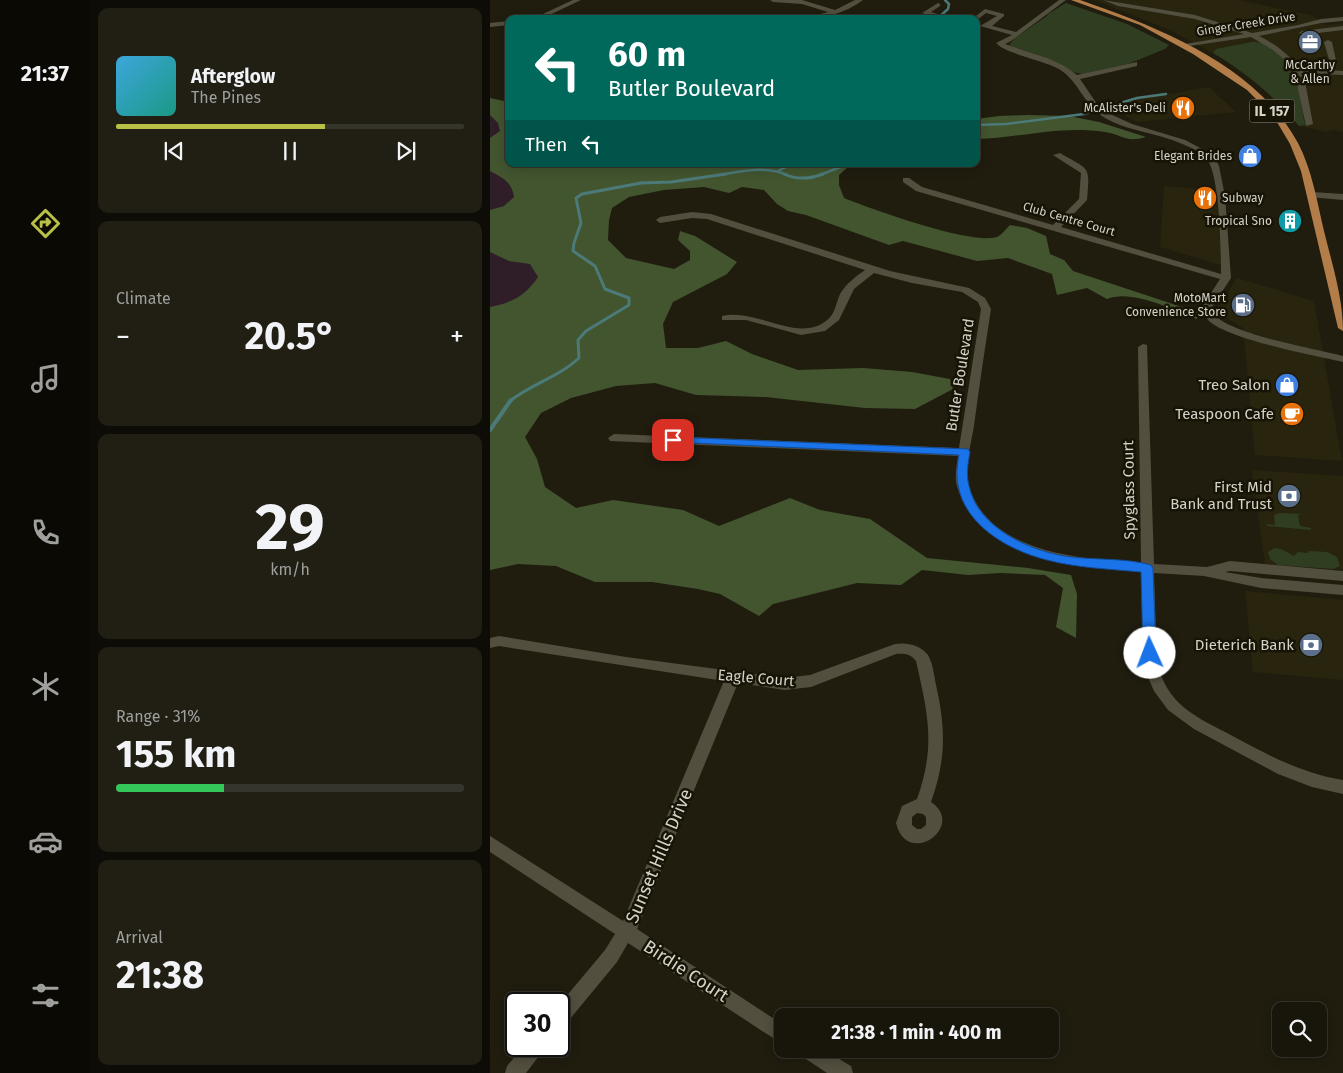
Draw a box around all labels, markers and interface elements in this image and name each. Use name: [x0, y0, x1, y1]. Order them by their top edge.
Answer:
street label: Ginger Creek Drive: [1196, 9, 1296, 39]
office icon: McCarthy & Allen: [1297, 29, 1323, 55]
text: 60 m: [608, 33, 686, 75]
icon: left: [525, 35, 590, 100]
place label: McCarthy & Allen: [1285, 58, 1335, 86]
text: 21:37: [21, 60, 69, 87]
text: Afterglow: [191, 65, 275, 88]
text: Butler Boulevard: [608, 75, 775, 102]
text: The Pines: [191, 88, 261, 107]
restaurant icon: McAlister's Deli: [1170, 95, 1196, 121]
road number: IL 157: [1250, 100, 1294, 122]
place label: McAlister's Deli: [1084, 101, 1166, 115]
icon: left: [577, 130, 605, 158]
text: Then: [525, 133, 567, 156]
icon: previous: [160, 137, 188, 165]
icon: pause: [276, 137, 304, 165]
icon: next: [392, 137, 420, 165]
shop icon: Elegant Brides: [1237, 143, 1263, 169]
place label: Elegant Brides: [1154, 149, 1232, 163]
restaurant icon: Subway: [1192, 185, 1218, 211]
place label: Subway: [1222, 191, 1263, 205]
street label: Club Centre Court: [1021, 199, 1117, 239]
icon: directions: [28, 206, 63, 241]
building icon: Tropical Sno: [1277, 208, 1303, 234]
place label: Tropical Sno: [1205, 214, 1272, 228]
text: Climate: [116, 289, 171, 308]
place label: MotoMart Convenience Store: [1125, 291, 1227, 319]
fuel station icon: MotoMart Convenience Store: [1230, 292, 1256, 318]
text: 20.5°: [244, 313, 336, 359]
street label: Butler Boulevard: [942, 317, 978, 433]
text: −: [116, 320, 130, 353]
text: +: [450, 320, 464, 353]
icon: music: [28, 361, 63, 396]
shop icon: Treo Salon: [1274, 372, 1300, 398]
place label: Treo Salon: [1198, 376, 1270, 394]
cafe icon: Teaspoon Cafe: [1279, 401, 1305, 427]
place label: Teaspoon Cafe: [1175, 405, 1274, 423]
pin: [652, 419, 694, 461]
icon: arrive: [659, 426, 687, 454]
street label: Spyglass Court: [1119, 440, 1139, 540]
place label: First Mid Bank and Trust: [1170, 478, 1273, 513]
bank icon: First Mid Bank and Trust: [1276, 483, 1302, 509]
text: 29: [255, 488, 325, 566]
icon: phone: [28, 515, 63, 550]
text: km/h: [270, 560, 310, 579]
position arrow: [1123, 626, 1175, 678]
bank icon: Dieterich Bank: [1298, 632, 1324, 658]
place label: Dieterich Bank: [1195, 636, 1294, 654]
street label: Eagle Court: [717, 666, 796, 690]
icon: climate: [28, 669, 63, 704]
text: Range · 31%: [116, 707, 200, 726]
text: 155 km: [116, 731, 236, 777]
street label: Sunset Hills Drive: [621, 786, 697, 926]
icon: car: [28, 824, 63, 859]
text: Arrival: [116, 928, 163, 947]
street label: Birdie Court: [639, 935, 733, 1007]
text: 21:38: [116, 952, 204, 998]
icon: filters: [28, 978, 63, 1013]
speed limit sign: 30: [505, 992, 570, 1057]
map controls: [1272, 1002, 1327, 1057]
button: search: [1272, 1002, 1327, 1057]
text: 21:38 · 1 min · 400 m: [831, 1021, 1002, 1044]

